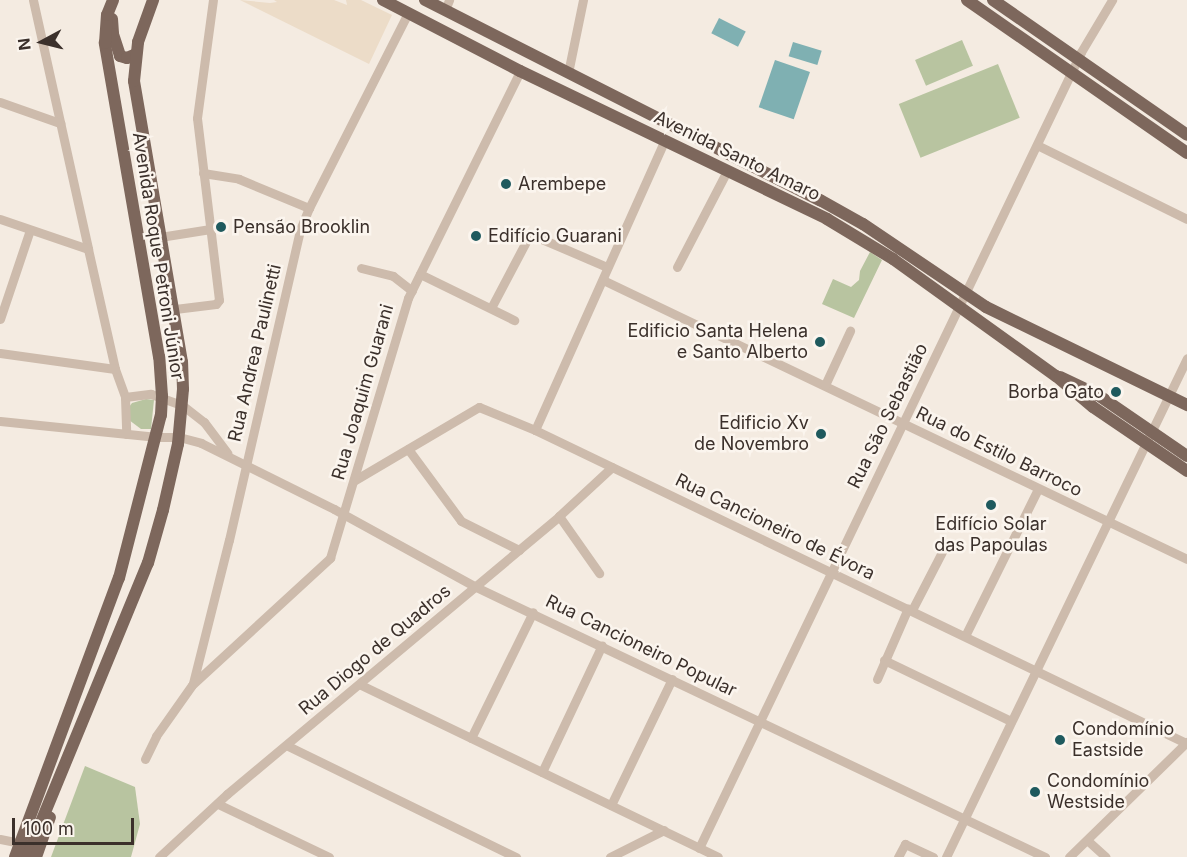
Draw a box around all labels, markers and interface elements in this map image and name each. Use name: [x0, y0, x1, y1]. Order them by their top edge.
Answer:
north arrow: [12, 12, 72, 72]
text: N: [13, 37, 35, 51]
street label: Avenida Santo Amaro: [650, 106, 824, 206]
street label: Avenida Roque Petroni Júnior: [128, 131, 188, 381]
place label: Arembepe: [518, 173, 606, 195]
marker: Arembepe: [499, 177, 513, 191]
place label: Pensão Brooklin: [233, 216, 370, 238]
marker: Pensão Brooklin: [214, 220, 228, 234]
place label: Edifício Guarani: [488, 225, 622, 247]
marker: Edifício Guarani: [469, 229, 483, 243]
street label: Rua Andrea Paulinetti: [224, 262, 286, 444]
street label: Rua Joaquim Guarani: [328, 302, 398, 482]
place label: Edificio Santa Helena e Santo Alberto: [627, 321, 808, 364]
marker: Edificio Santa Helena e Santo Alberto: [813, 335, 827, 349]
street label: Rua São Sebastião: [843, 340, 933, 492]
place label: Borba Gato: [1008, 381, 1104, 403]
marker: Borba Gato: [1109, 385, 1123, 399]
street label: Rua do Estilo Barroco: [912, 402, 1086, 502]
place label: Edificio Xv de Novembro: [694, 413, 809, 456]
marker: Edificio Xv de Novembro: [814, 427, 828, 441]
street label: Rua Cancioneiro de Évora: [672, 469, 878, 585]
marker: Edifício Solar das Papoulas: [984, 498, 998, 512]
place label: Edifício Solar das Papoulas: [934, 514, 1048, 556]
street label: Rua Diogo de Quadros: [295, 580, 455, 720]
street label: Rua Cancioneiro Popular: [542, 590, 740, 702]
place label: Condomínio Eastside: [1072, 719, 1174, 762]
marker: Condomínio Eastside: [1053, 733, 1067, 747]
place label: Condomínio Westside: [1047, 771, 1149, 814]
marker: Condomínio Westside: [1028, 785, 1042, 799]
scale bar: [15, 806, 136, 844]
text: 100 m: [23, 818, 74, 839]

